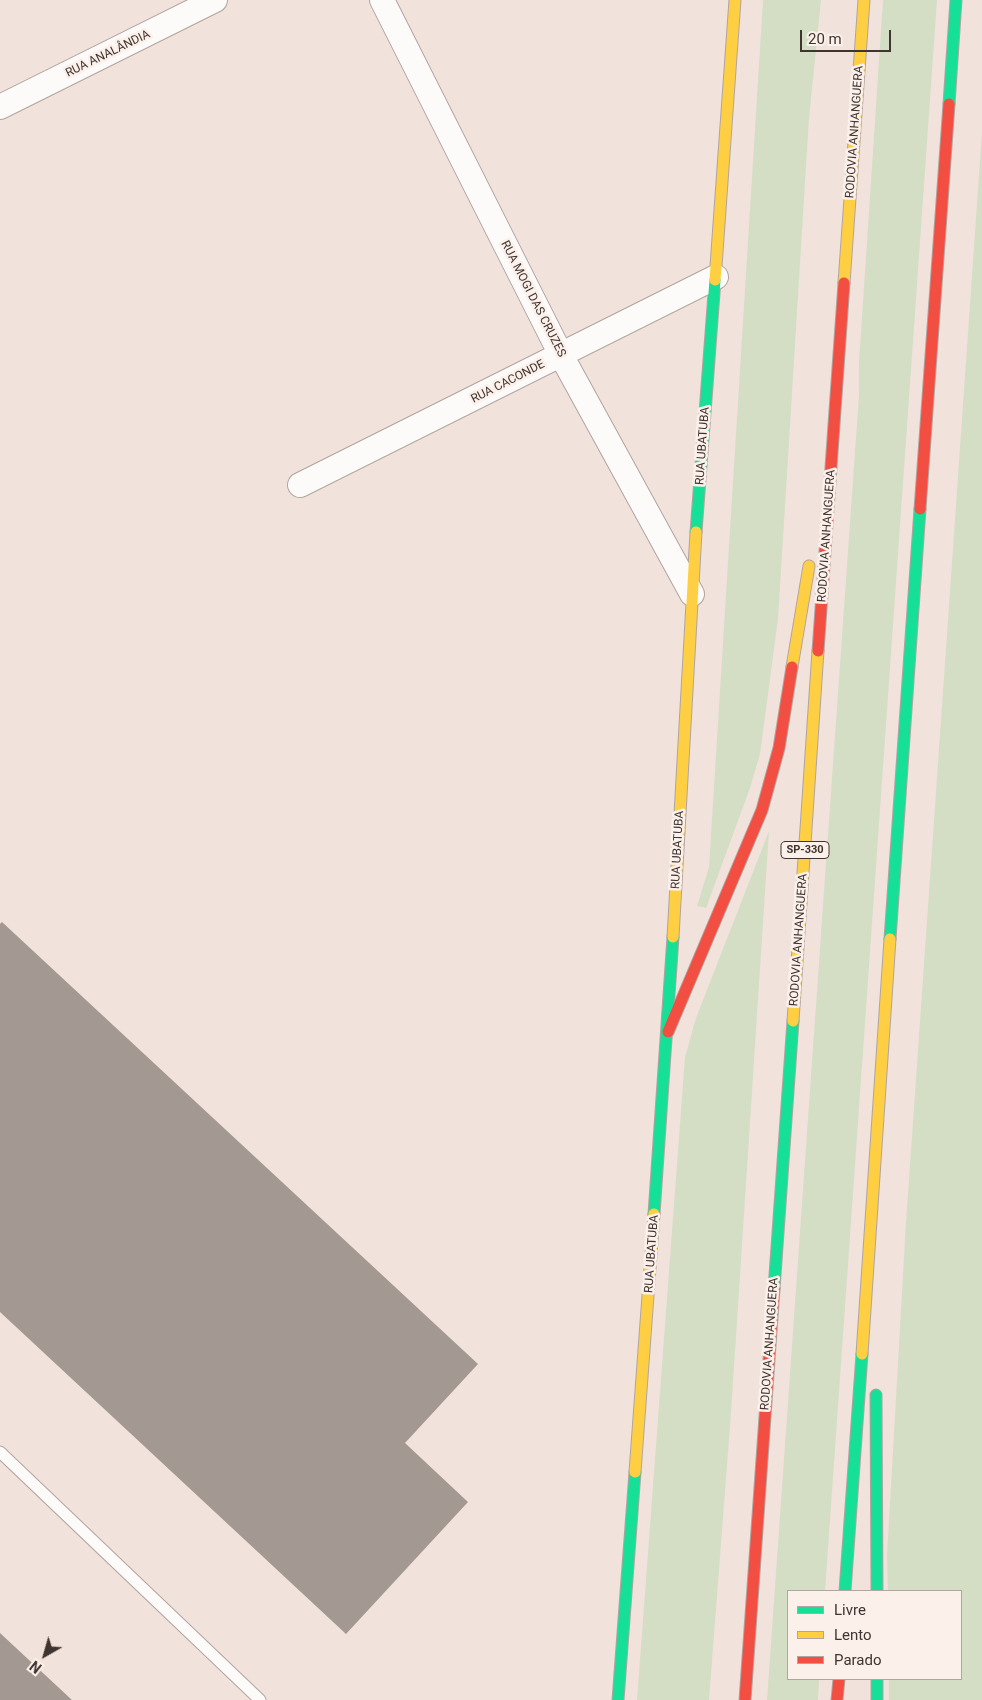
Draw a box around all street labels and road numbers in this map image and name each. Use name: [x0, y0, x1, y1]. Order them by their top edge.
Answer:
street label: RUA ANALÂNDIA: [63, 27, 153, 81]
street label: RODOVIA ANHANGUERA: [843, 65, 867, 199]
street label: RUA MOGI DAS CRUZES: [497, 238, 569, 360]
street label: RUA CACONDE: [469, 357, 547, 407]
street label: RUA UBATUBA: [693, 406, 713, 486]
street label: RODOVIA ANHANGUERA: [815, 469, 839, 603]
street label: RUA UBATUBA: [669, 810, 687, 890]
road number: SP-330: [781, 842, 829, 858]
street label: RODOVIA ANHANGUERA: [787, 873, 811, 1007]
street label: RUA UBATUBA: [642, 1214, 662, 1294]
street label: RODOVIA ANHANGUERA: [758, 1277, 782, 1411]

